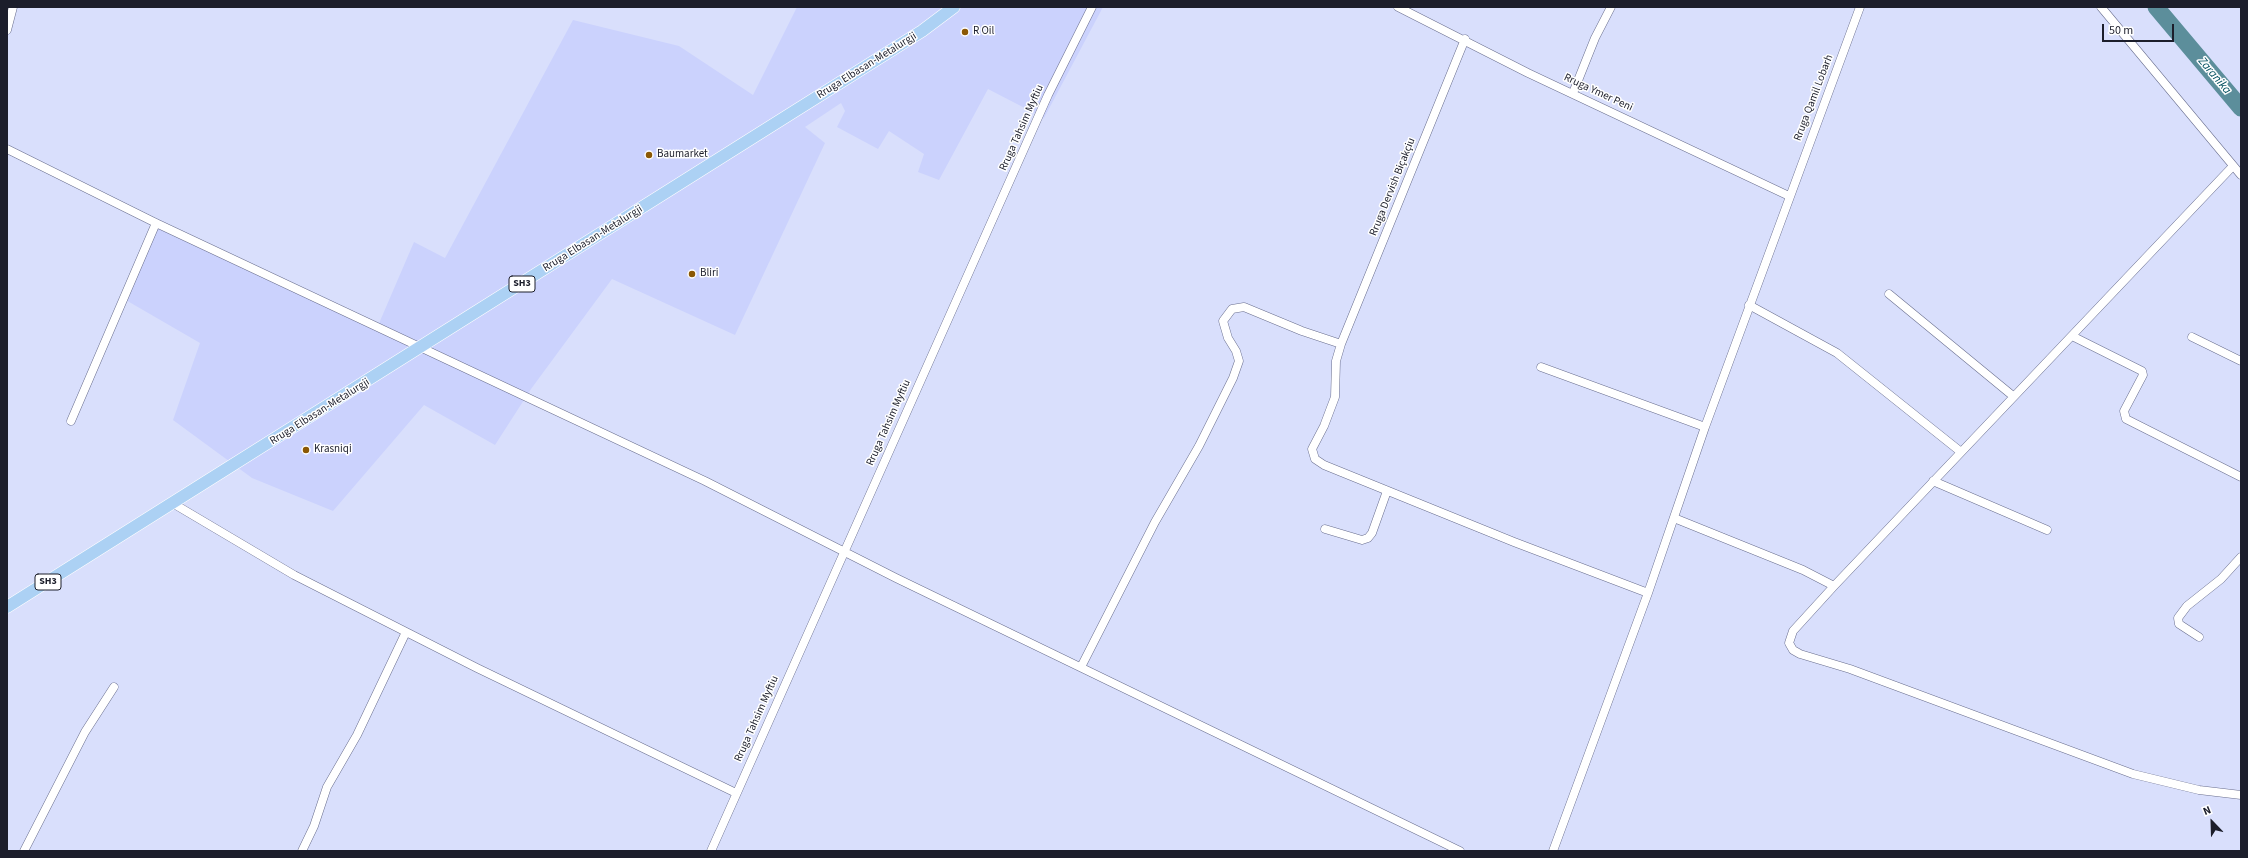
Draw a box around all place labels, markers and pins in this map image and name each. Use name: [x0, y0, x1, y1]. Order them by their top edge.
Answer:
place label: R Oil: [973, 25, 994, 39]
marker: R Oil: [960, 27, 970, 37]
place label: Baumarket: [657, 148, 708, 162]
marker: Baumarket: [644, 150, 654, 160]
place label: Bliri: [700, 267, 719, 281]
marker: Bliri: [687, 269, 697, 279]
place label: Krasniqi: [314, 443, 352, 457]
marker: Krasniqi: [301, 445, 311, 455]

